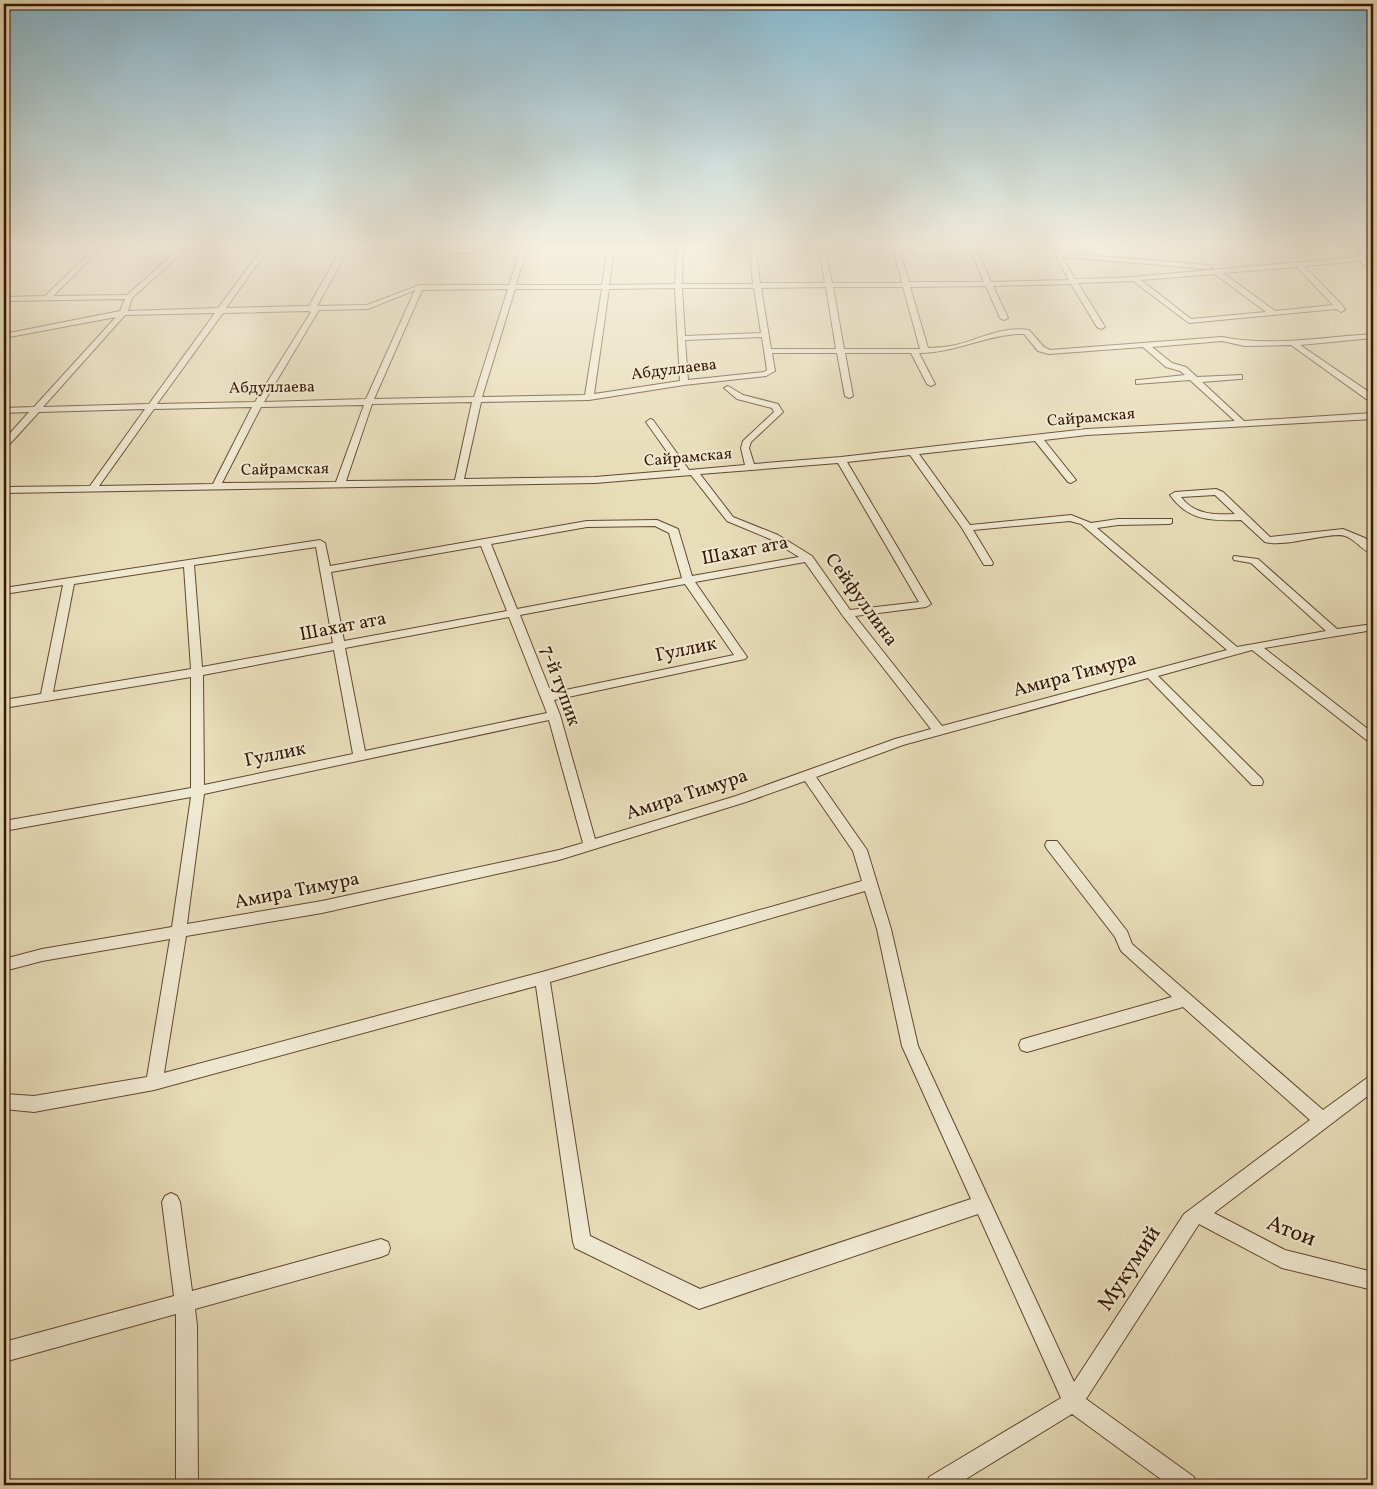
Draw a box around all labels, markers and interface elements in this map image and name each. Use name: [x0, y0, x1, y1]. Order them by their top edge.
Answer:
street label: Абдуллаева: [630, 354, 718, 386]
street label: Абдуллаева: [229, 376, 315, 400]
street label: Сайрамская: [1046, 403, 1136, 433]
street label: Сайрамская: [643, 443, 733, 473]
street label: Сайрамская: [241, 458, 329, 482]
street label: Шахат ата: [699, 530, 791, 572]
street label: Сейфуллина: [818, 548, 904, 652]
street label: Шахат ата: [297, 606, 389, 648]
street label: Гуллик: [653, 631, 719, 669]
street label: 7-й тупик: [533, 642, 587, 730]
street label: Амира Тимура: [1010, 646, 1140, 704]
street label: Гуллик: [242, 736, 308, 774]
street label: Амира Тимура: [623, 763, 751, 827]
street label: Амира Тимура: [232, 866, 362, 916]
street label: Атои: [1262, 1208, 1320, 1256]
street label: Мукумий: [1091, 1220, 1169, 1318]

